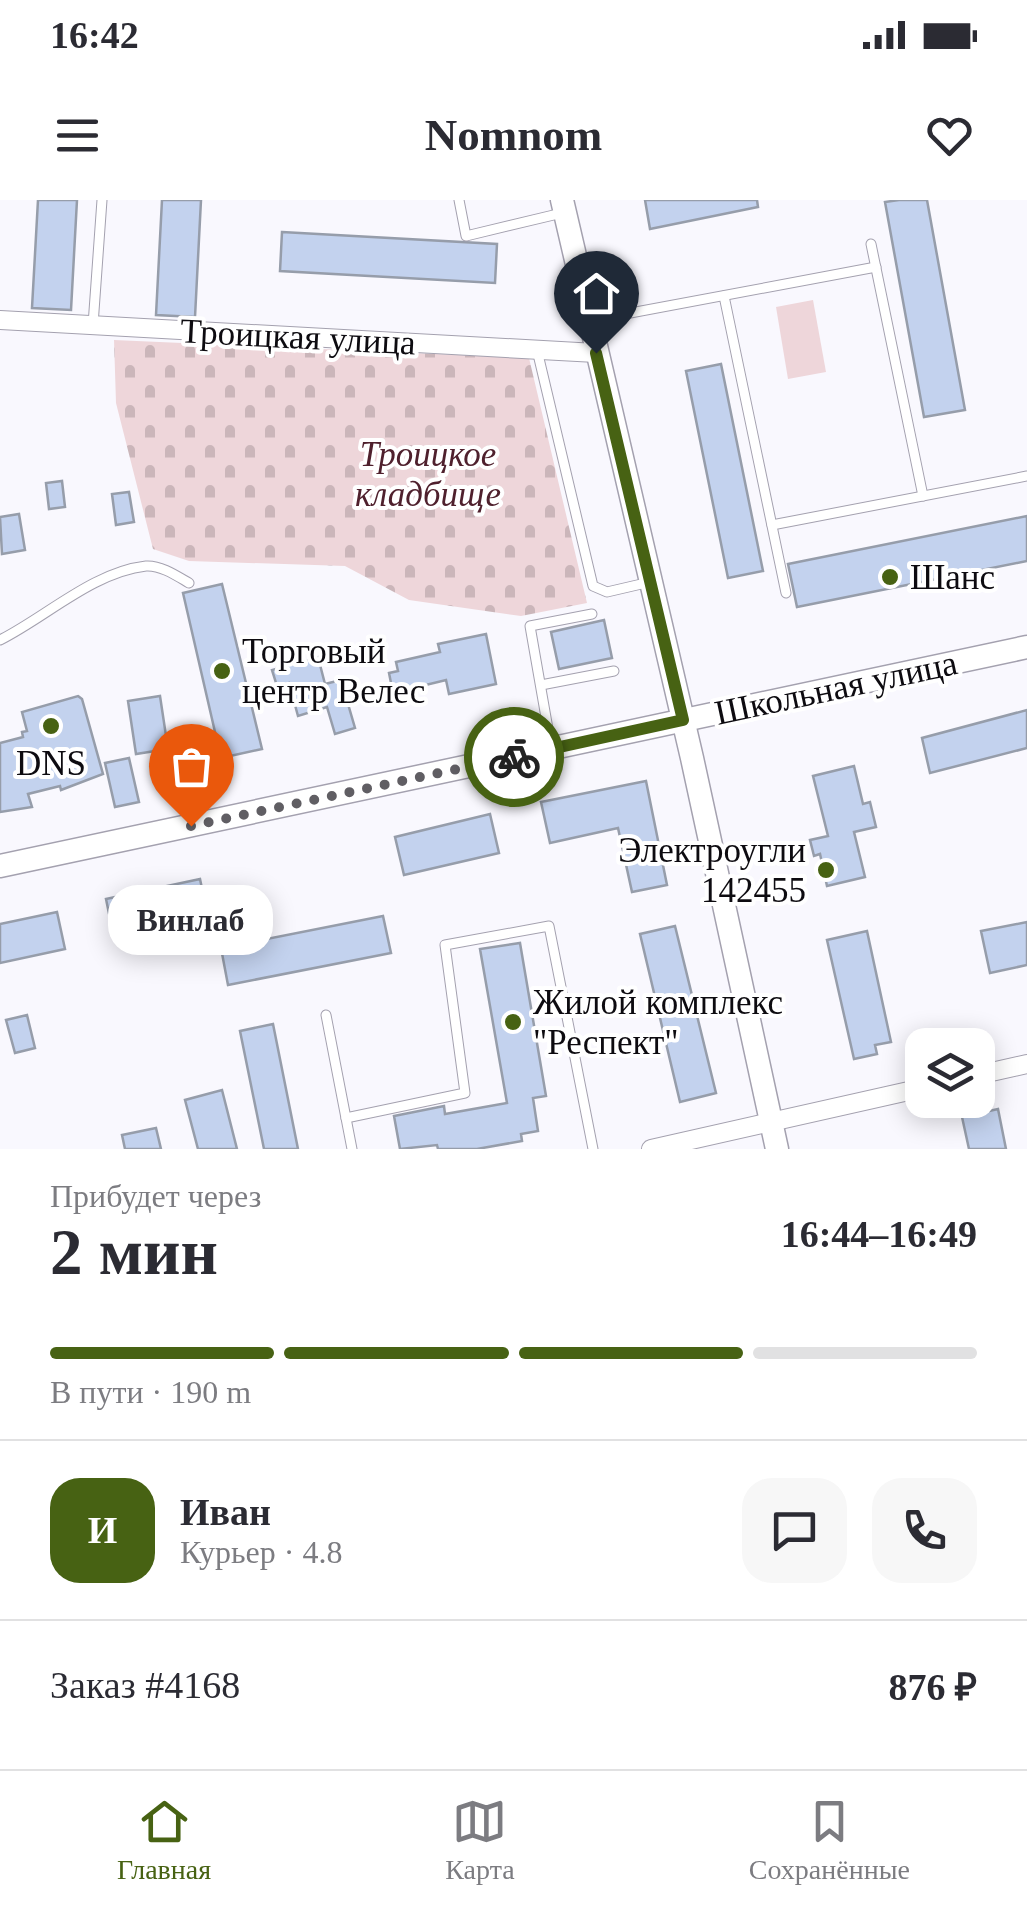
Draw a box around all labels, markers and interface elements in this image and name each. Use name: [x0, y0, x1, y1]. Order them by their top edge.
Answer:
text: 16:42: [50, 14, 139, 56]
icon: menu: [50, 108, 105, 163]
icon: heart: [922, 108, 977, 163]
text: Nomnom: [425, 110, 602, 160]
pin: [554, 251, 639, 354]
icon: home: [569, 266, 624, 321]
street label: Троицкая улица: [179, 311, 417, 363]
park label: Троицкое кладбище: [355, 435, 501, 514]
place label: Шанс: [910, 558, 995, 597]
marker: Шанс: [879, 566, 901, 588]
place label: Торговый центр Велес: [242, 632, 425, 711]
street label: Школьная улица: [711, 643, 961, 733]
marker: Торговый центр Велес: [211, 660, 233, 682]
courier: [464, 707, 564, 807]
marker: DNS: [40, 715, 62, 737]
pin: [149, 724, 234, 827]
icon: bike: [487, 730, 542, 785]
icon: bag: [164, 739, 219, 794]
place label: DNS: [16, 744, 86, 783]
place label: Электроугли 142455: [618, 831, 806, 910]
marker: Электроугли 142455: [815, 859, 837, 881]
callout: Винлаб: [109, 886, 274, 956]
text: Винлаб: [136, 902, 245, 938]
place label: Жилой комплекс "Респект": [533, 983, 783, 1062]
marker: Жилой комплекс "Респект": [502, 1011, 524, 1033]
map controls: [905, 1028, 995, 1118]
button: layers: [905, 1028, 995, 1118]
text: Прибудет через: [50, 1178, 261, 1214]
text: 16:44–16:49: [781, 1213, 977, 1255]
text: 2 мин: [50, 1216, 218, 1288]
text: В пути · 190 m: [50, 1374, 251, 1410]
button: chat: [742, 1478, 847, 1583]
button: phone: [872, 1478, 977, 1583]
text: Иван: [180, 1491, 271, 1533]
text: И: [88, 1509, 117, 1551]
text: Курьер · 4.8: [180, 1534, 342, 1570]
text: Заказ #4168: [50, 1664, 240, 1706]
text: 876 ₽: [888, 1666, 977, 1708]
tab: Главная: [117, 1794, 211, 1886]
tab: Карта: [445, 1794, 515, 1886]
tab: Сохранённые: [749, 1794, 910, 1886]

